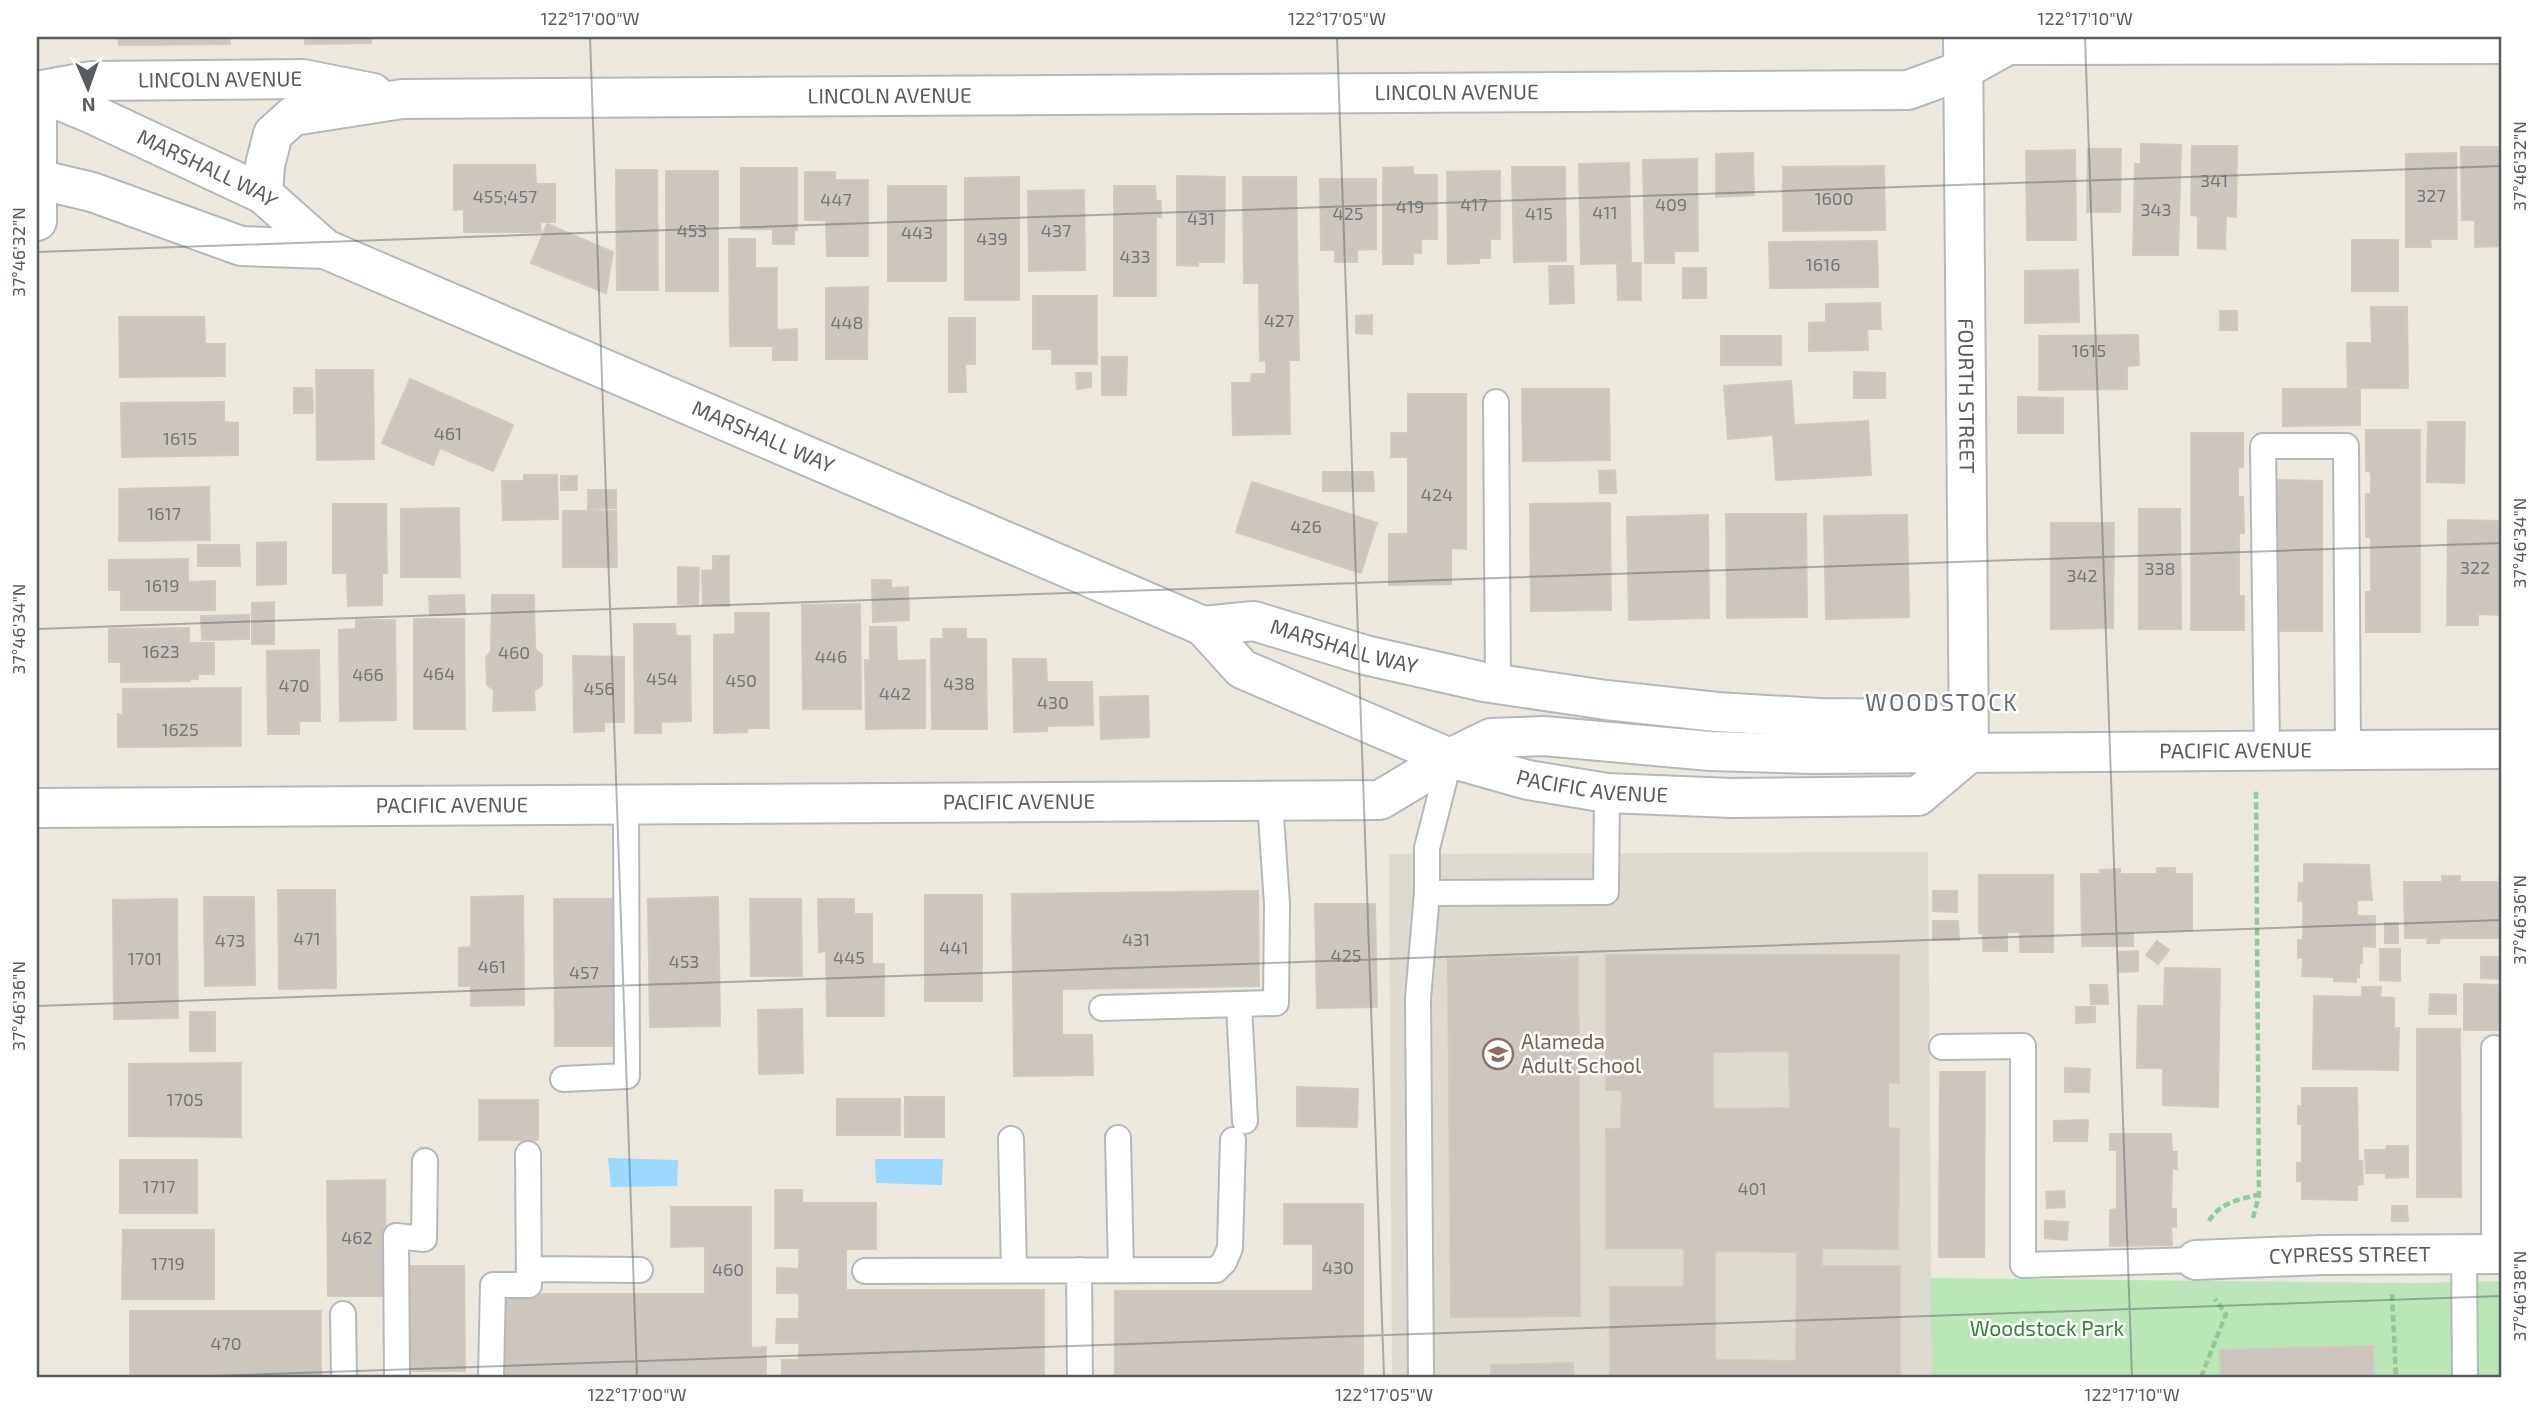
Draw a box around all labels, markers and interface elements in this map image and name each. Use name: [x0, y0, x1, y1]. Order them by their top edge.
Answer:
text: 122°17'00"W: [540, 7, 640, 29]
text: 122°17'05"W: [1288, 7, 1386, 29]
text: 122°17'10"W: [2037, 7, 2133, 29]
north arrow: [52, 52, 122, 122]
street label: LINCOLN AVENUE: [138, 65, 302, 92]
street label: LINCOLN AVENUE: [1374, 78, 1539, 104]
street label: LINCOLN AVENUE: [807, 82, 972, 108]
text: N: [81, 94, 96, 117]
text: 37°46'32"N: [2508, 121, 2530, 211]
street label: MARSHALL WAY: [134, 123, 283, 212]
house number: 341: [2200, 169, 2228, 191]
house number: 327: [2416, 184, 2446, 206]
house number: 455;457: [473, 185, 537, 207]
house number: 1600: [1814, 187, 1854, 209]
house number: 447: [820, 188, 852, 210]
house number: 417: [1460, 193, 1488, 215]
house number: 409: [1655, 193, 1687, 215]
house number: 419: [1396, 195, 1424, 217]
house number: 343: [2140, 198, 2172, 220]
house number: 411: [1592, 201, 1618, 223]
house number: 425: [1333, 202, 1363, 224]
house number: 415: [1525, 202, 1553, 224]
text: 37°46'32"N: [7, 207, 29, 297]
house number: 431: [1187, 207, 1215, 229]
house number: 453: [677, 219, 707, 241]
house number: 437: [1041, 219, 1071, 241]
house number: 443: [901, 221, 933, 243]
house number: 439: [976, 227, 1008, 249]
house number: 433: [1119, 245, 1151, 267]
house number: 1616: [1806, 253, 1840, 275]
house number: 427: [1264, 309, 1294, 331]
house number: 448: [830, 311, 864, 333]
street label: FOURTH STREET: [1954, 318, 1981, 474]
house number: 1615: [2072, 339, 2106, 361]
street label: MARSHALL WAY: [689, 394, 839, 477]
house number: 461: [434, 422, 462, 444]
house number: 1615: [163, 427, 197, 449]
house number: 424: [1421, 483, 1453, 505]
text: 37°46'34"N: [2508, 498, 2530, 588]
house number: 1617: [147, 502, 181, 524]
house number: 426: [1290, 515, 1322, 537]
house number: 322: [2460, 556, 2490, 578]
house number: 338: [2145, 557, 2175, 579]
house number: 342: [2066, 564, 2098, 586]
house number: 1619: [145, 574, 179, 596]
text: 37°46'34"N: [7, 584, 29, 674]
street label: MARSHALL WAY: [1268, 613, 1421, 678]
house number: 1623: [142, 640, 180, 662]
house number: 460: [498, 641, 530, 663]
house number: 446: [815, 645, 847, 667]
house number: 464: [423, 662, 455, 684]
house number: 466: [352, 663, 384, 685]
house number: 454: [646, 667, 678, 689]
house number: 450: [725, 669, 757, 691]
house number: 438: [943, 672, 975, 694]
house number: 470: [278, 674, 310, 696]
house number: 456: [583, 677, 615, 699]
house number: 442: [879, 682, 911, 704]
district label: WOODSTOCK: [1865, 688, 2019, 716]
house number: 430: [1037, 691, 1069, 713]
house number: 1625: [161, 718, 199, 740]
street label: PACIFIC AVENUE: [2159, 736, 2312, 762]
street label: PACIFIC AVENUE: [1514, 763, 1669, 806]
street label: PACIFIC AVENUE: [943, 788, 1095, 814]
street label: PACIFIC AVENUE: [376, 791, 528, 817]
text: 37°46'36"N: [2508, 875, 2530, 965]
house number: 471: [293, 927, 321, 949]
house number: 431: [1122, 928, 1150, 950]
house number: 473: [215, 929, 245, 951]
house number: 441: [939, 936, 969, 958]
house number: 425: [1331, 944, 1361, 966]
house number: 445: [833, 946, 865, 968]
house number: 1701: [128, 947, 162, 969]
house number: 453: [669, 950, 699, 972]
house number: 461: [478, 955, 506, 977]
text: 37°46'36"N: [7, 961, 29, 1051]
house number: 457: [569, 961, 599, 983]
place label: Alameda Adult School: [1521, 1028, 1642, 1077]
school or university icon: Alameda Adult School: [1481, 1037, 1515, 1071]
house number: 1705: [167, 1088, 203, 1110]
house number: 1717: [143, 1175, 175, 1197]
house number: 401: [1737, 1177, 1767, 1199]
house number: 462: [341, 1226, 373, 1248]
street label: CYPRESS STREET: [2268, 1240, 2431, 1268]
text: 37°46'38"N: [2508, 1251, 2530, 1341]
house number: 1719: [151, 1252, 185, 1274]
house number: 430: [1322, 1256, 1354, 1278]
house number: 460: [712, 1258, 744, 1280]
park label: Woodstock Park: [1970, 1315, 2124, 1340]
house number: 470: [210, 1332, 242, 1354]
text: 122°17'00"W: [587, 1383, 687, 1405]
text: 122°17'05"W: [1335, 1383, 1433, 1405]
text: 122°17'10"W: [2084, 1383, 2180, 1405]

